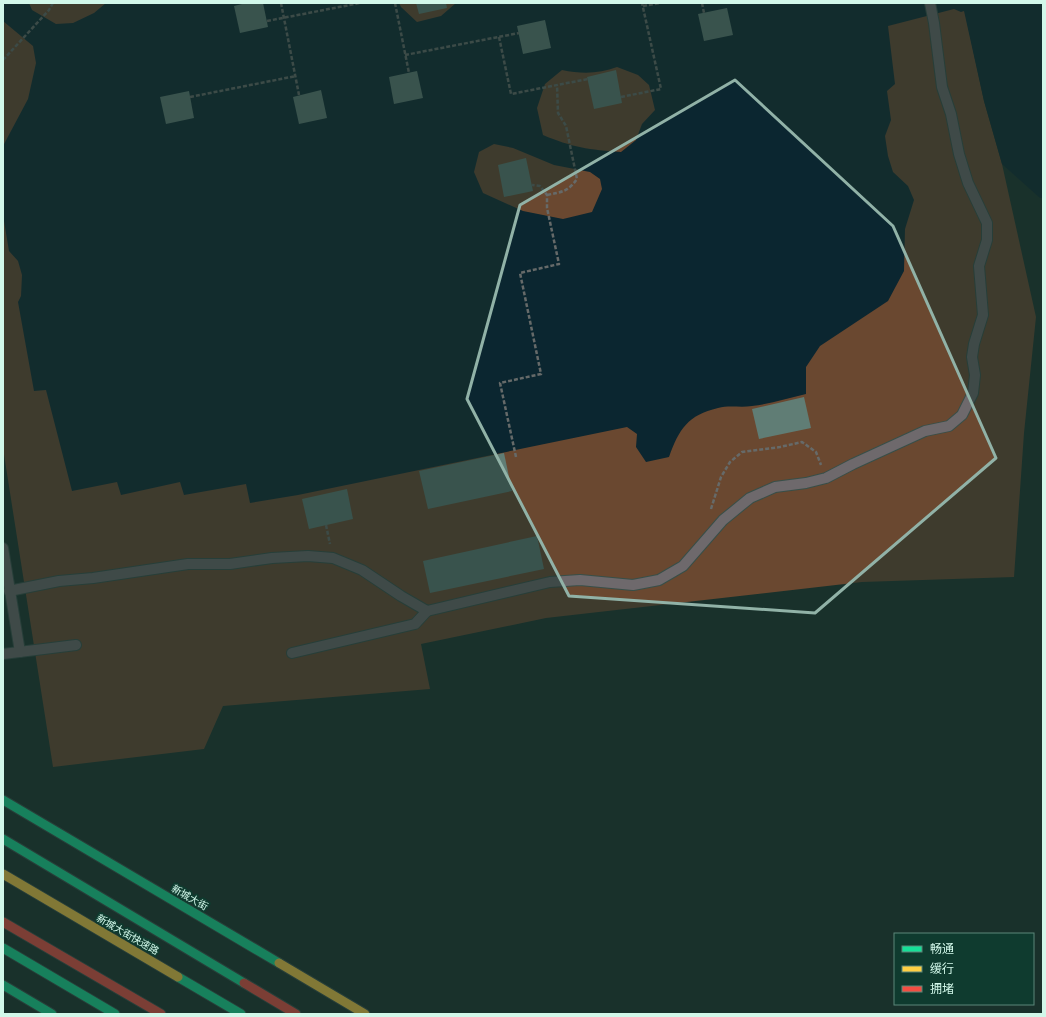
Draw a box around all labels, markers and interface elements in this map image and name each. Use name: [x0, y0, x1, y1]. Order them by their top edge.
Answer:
street label: 新城大街: [169, 881, 211, 913]
street label: 新城大街快速路: [94, 910, 162, 958]
legend: [894, 933, 1034, 1005]
text: 畅通: [930, 940, 954, 957]
text: 缓行: [930, 960, 954, 977]
text: 拥堵: [930, 980, 954, 997]

